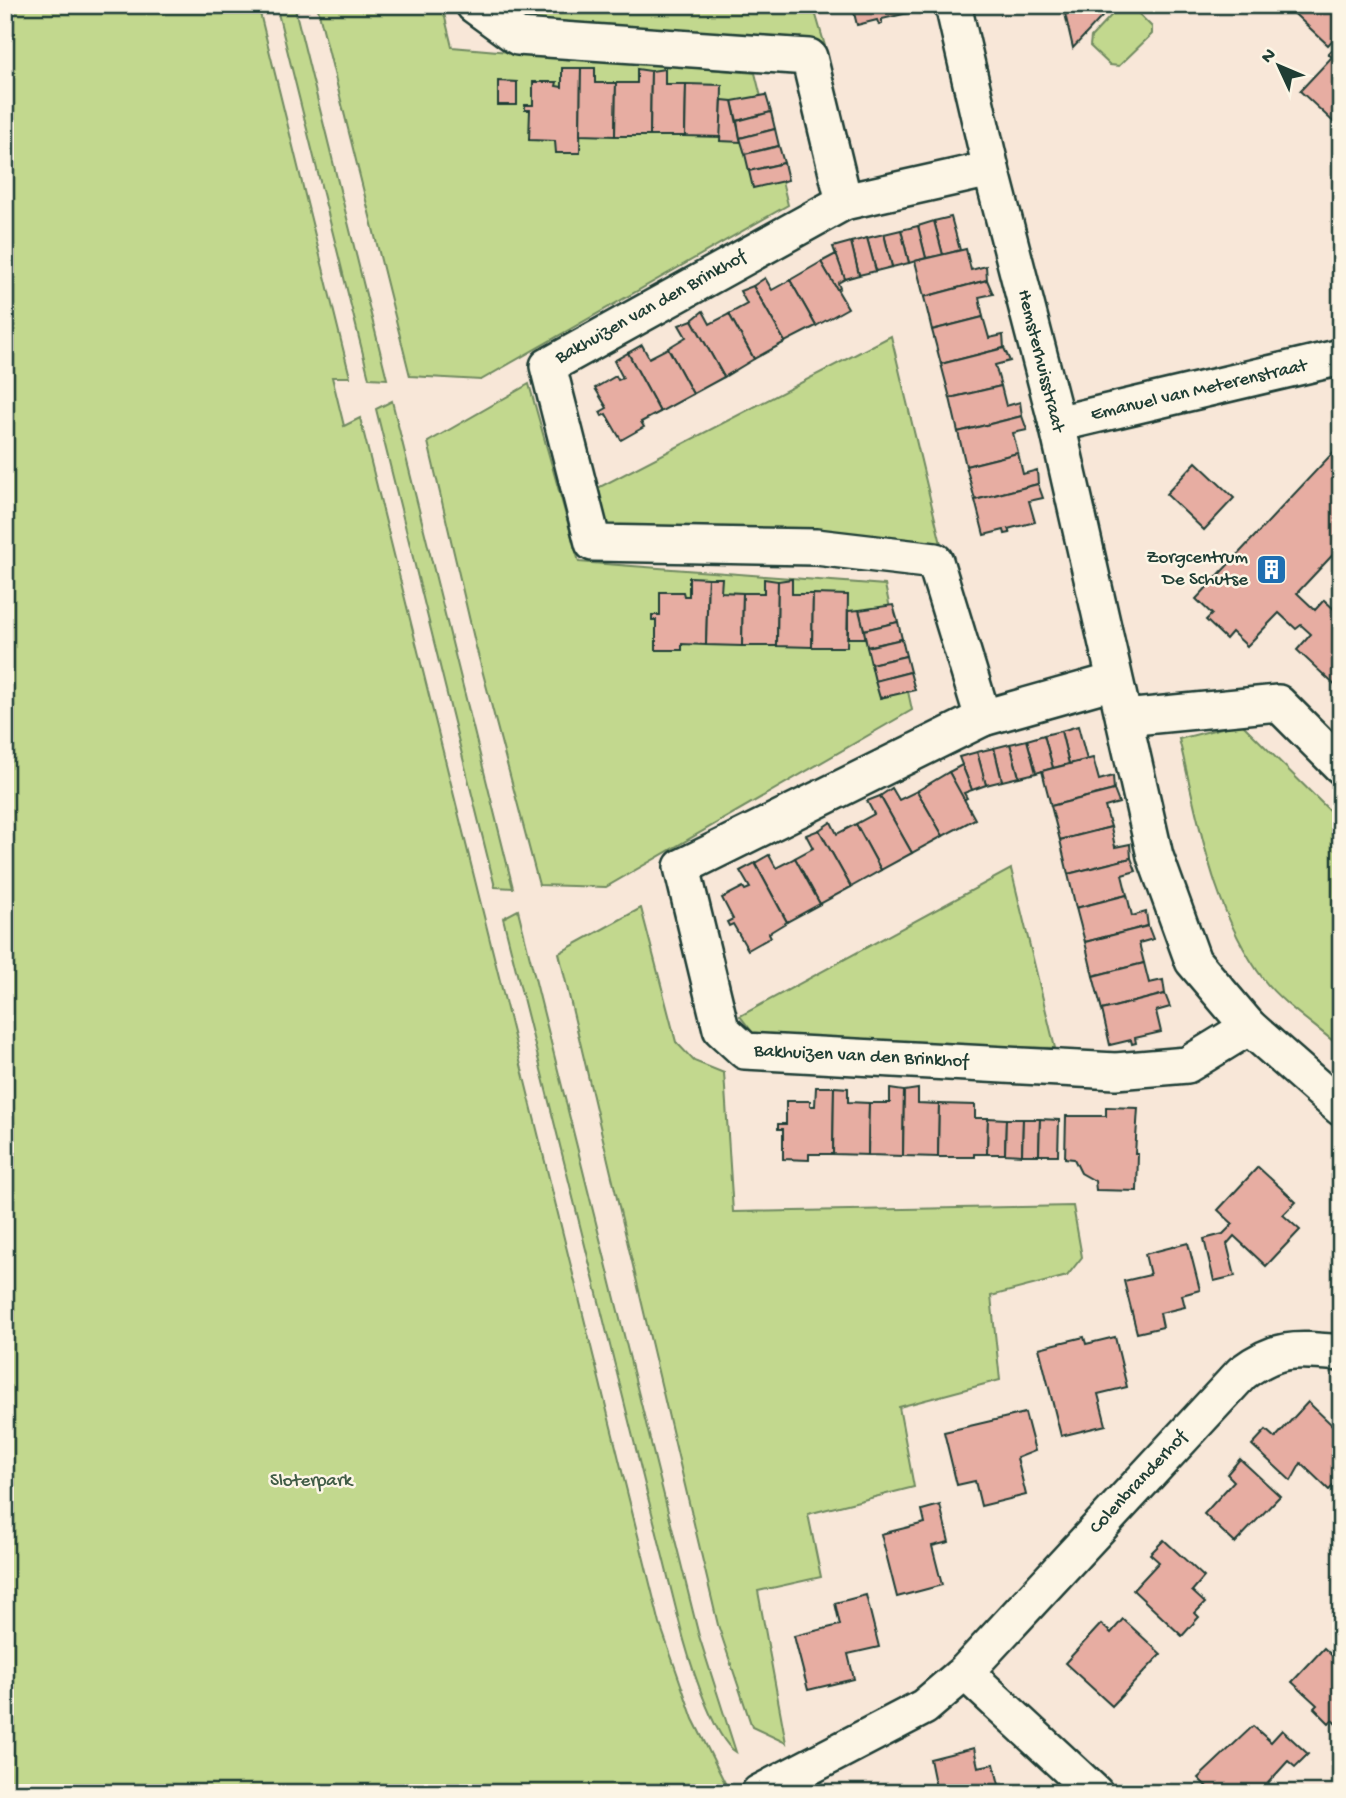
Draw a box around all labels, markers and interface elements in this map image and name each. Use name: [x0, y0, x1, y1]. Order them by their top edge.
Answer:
north arrow: [1244, 32, 1314, 102]
text: N: [1257, 44, 1282, 69]
street label: Bakhuizen van den Brinkhof: [551, 245, 752, 371]
street label: Hemsterhuisstraat: [1011, 287, 1069, 437]
street label: Emanuel van Meterenstraat: [1089, 354, 1312, 427]
place label: Zorgcentrum De Schutse: [1146, 547, 1249, 592]
building icon: Zorgcentrum De Schutse: [1254, 552, 1288, 586]
street label: Bakhuizen van den Brinkhof: [752, 1040, 971, 1074]
street label: Colenbranderhof: [1085, 1425, 1194, 1540]
park label: Sloterpark: [270, 1470, 354, 1493]

